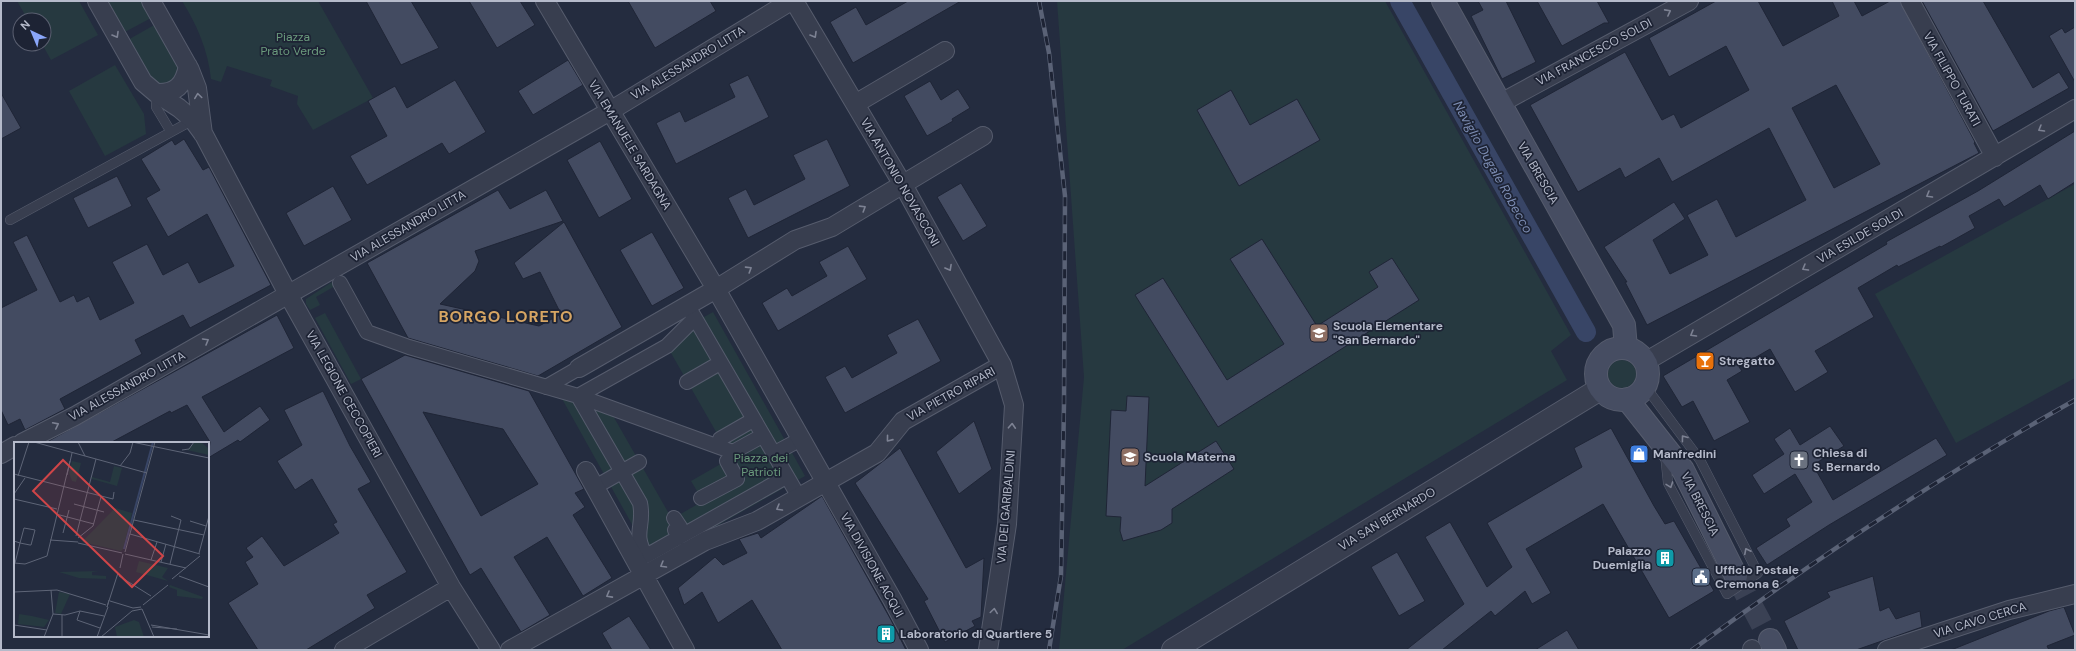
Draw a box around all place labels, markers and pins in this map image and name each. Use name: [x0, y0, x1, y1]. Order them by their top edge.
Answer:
place label: Scuola Elementare "San Bernardo": [1333, 318, 1443, 348]
school or university icon: Scuola Elementare "San Bernardo": [1308, 322, 1330, 344]
bar icon: Stregatto: [1694, 350, 1716, 372]
place label: Stregatto: [1719, 353, 1775, 369]
shop icon: Manfredini: [1628, 443, 1650, 465]
place label: Chiesa di S. Bernardo: [1813, 445, 1880, 475]
school or university icon: Scuola Materna: [1119, 446, 1141, 468]
place label: Manfredini: [1653, 446, 1716, 462]
place label: Scuola Materna: [1144, 449, 1236, 465]
church icon: Chiesa di S. Bernardo: [1788, 449, 1810, 471]
place label: Palazzo Duemiglia: [1593, 543, 1651, 573]
building icon: Palazzo Duemiglia: [1654, 547, 1676, 569]
place label: Ufficio Postale Cremona 6: [1715, 562, 1799, 592]
public building icon: Ufficio Postale Cremona 6: [1690, 566, 1712, 588]
building icon: Laboratorio di Quartiere 5: [875, 623, 897, 645]
place label: Laboratorio di Quartiere 5: [900, 626, 1052, 642]

